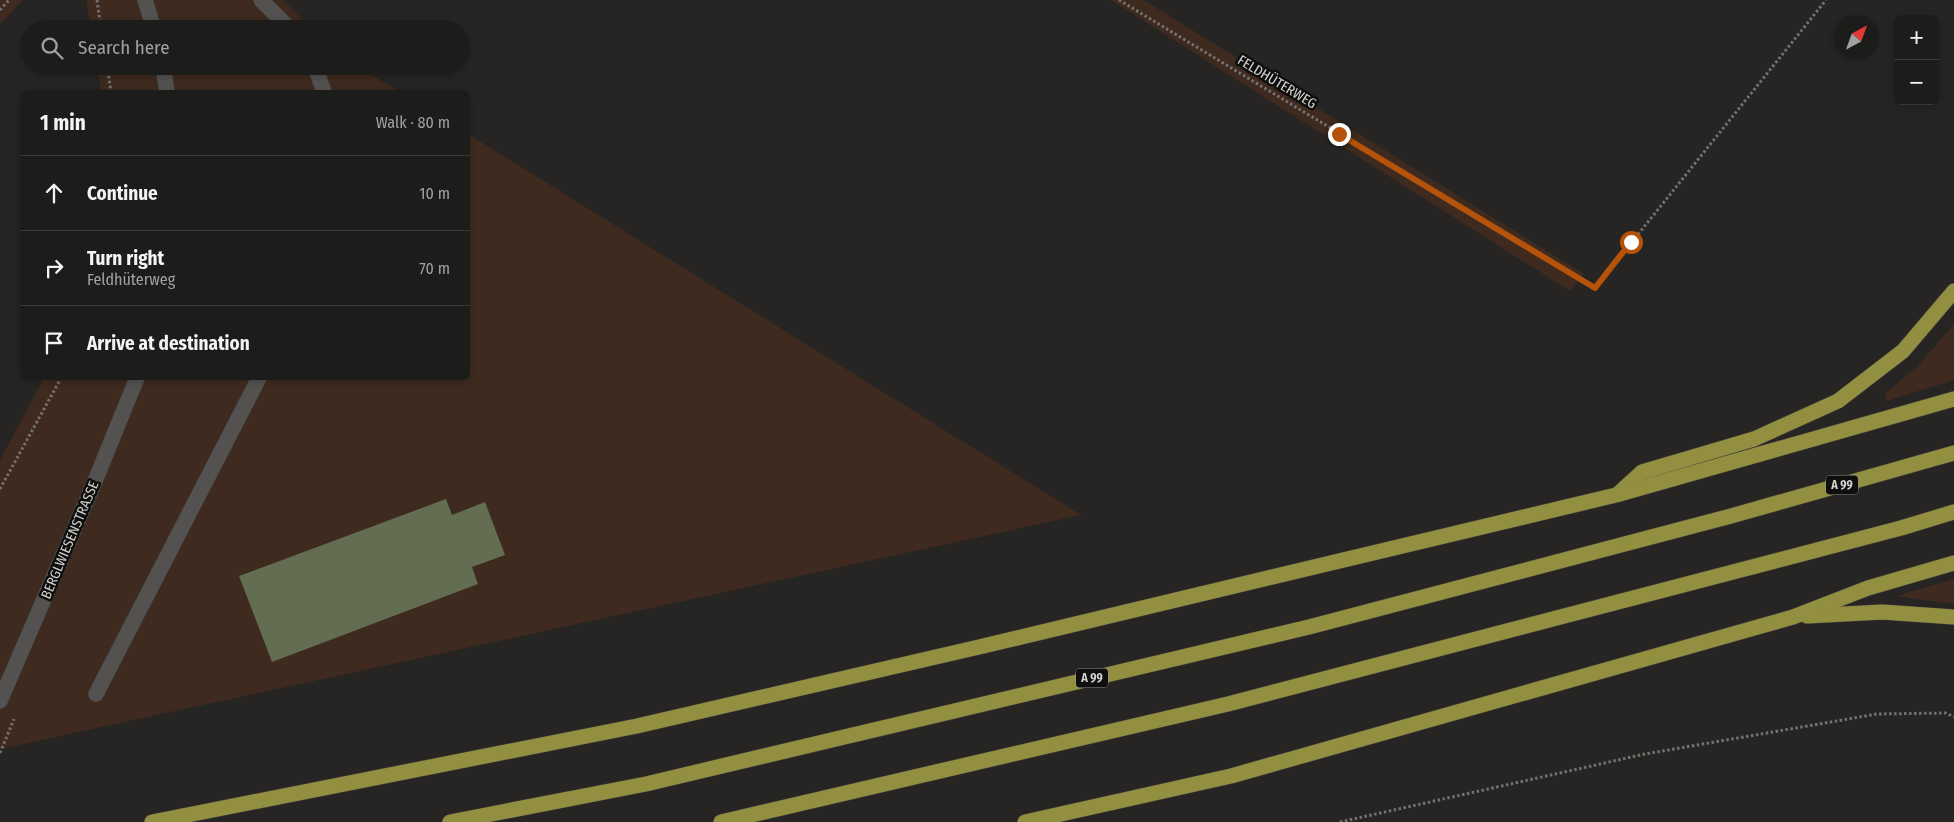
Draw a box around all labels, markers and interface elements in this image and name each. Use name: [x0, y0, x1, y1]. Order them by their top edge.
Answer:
north arrow: [1834, 15, 1879, 60]
map controls: [1894, 15, 1939, 105]
button: +: [1894, 15, 1939, 60]
search box: [20, 20, 470, 75]
icon: search: [38, 34, 66, 62]
text: Search here: [78, 36, 170, 59]
street label: FELDHÜTERWEG: [1234, 51, 1320, 112]
button: −: [1894, 60, 1939, 105]
text: 1 min: [40, 110, 86, 136]
text: Walk · 80 m: [376, 113, 450, 132]
route end: [1328, 123, 1351, 146]
icon: ahead: [40, 179, 68, 207]
text: Continue: [87, 182, 158, 205]
text: 10 m: [419, 184, 450, 203]
route start: [1620, 231, 1643, 254]
text: Turn right: [87, 247, 164, 270]
icon: right: [40, 254, 68, 282]
text: 70 m: [419, 259, 450, 278]
text: Feldhüterweg: [87, 270, 175, 289]
icon: arrive: [40, 329, 68, 357]
text: Arrive at destination: [87, 332, 250, 355]
road number: A 99: [1826, 476, 1858, 494]
street label: BERGLWIESENSTRASSE: [37, 478, 103, 601]
road number: A 99: [1076, 668, 1108, 688]

